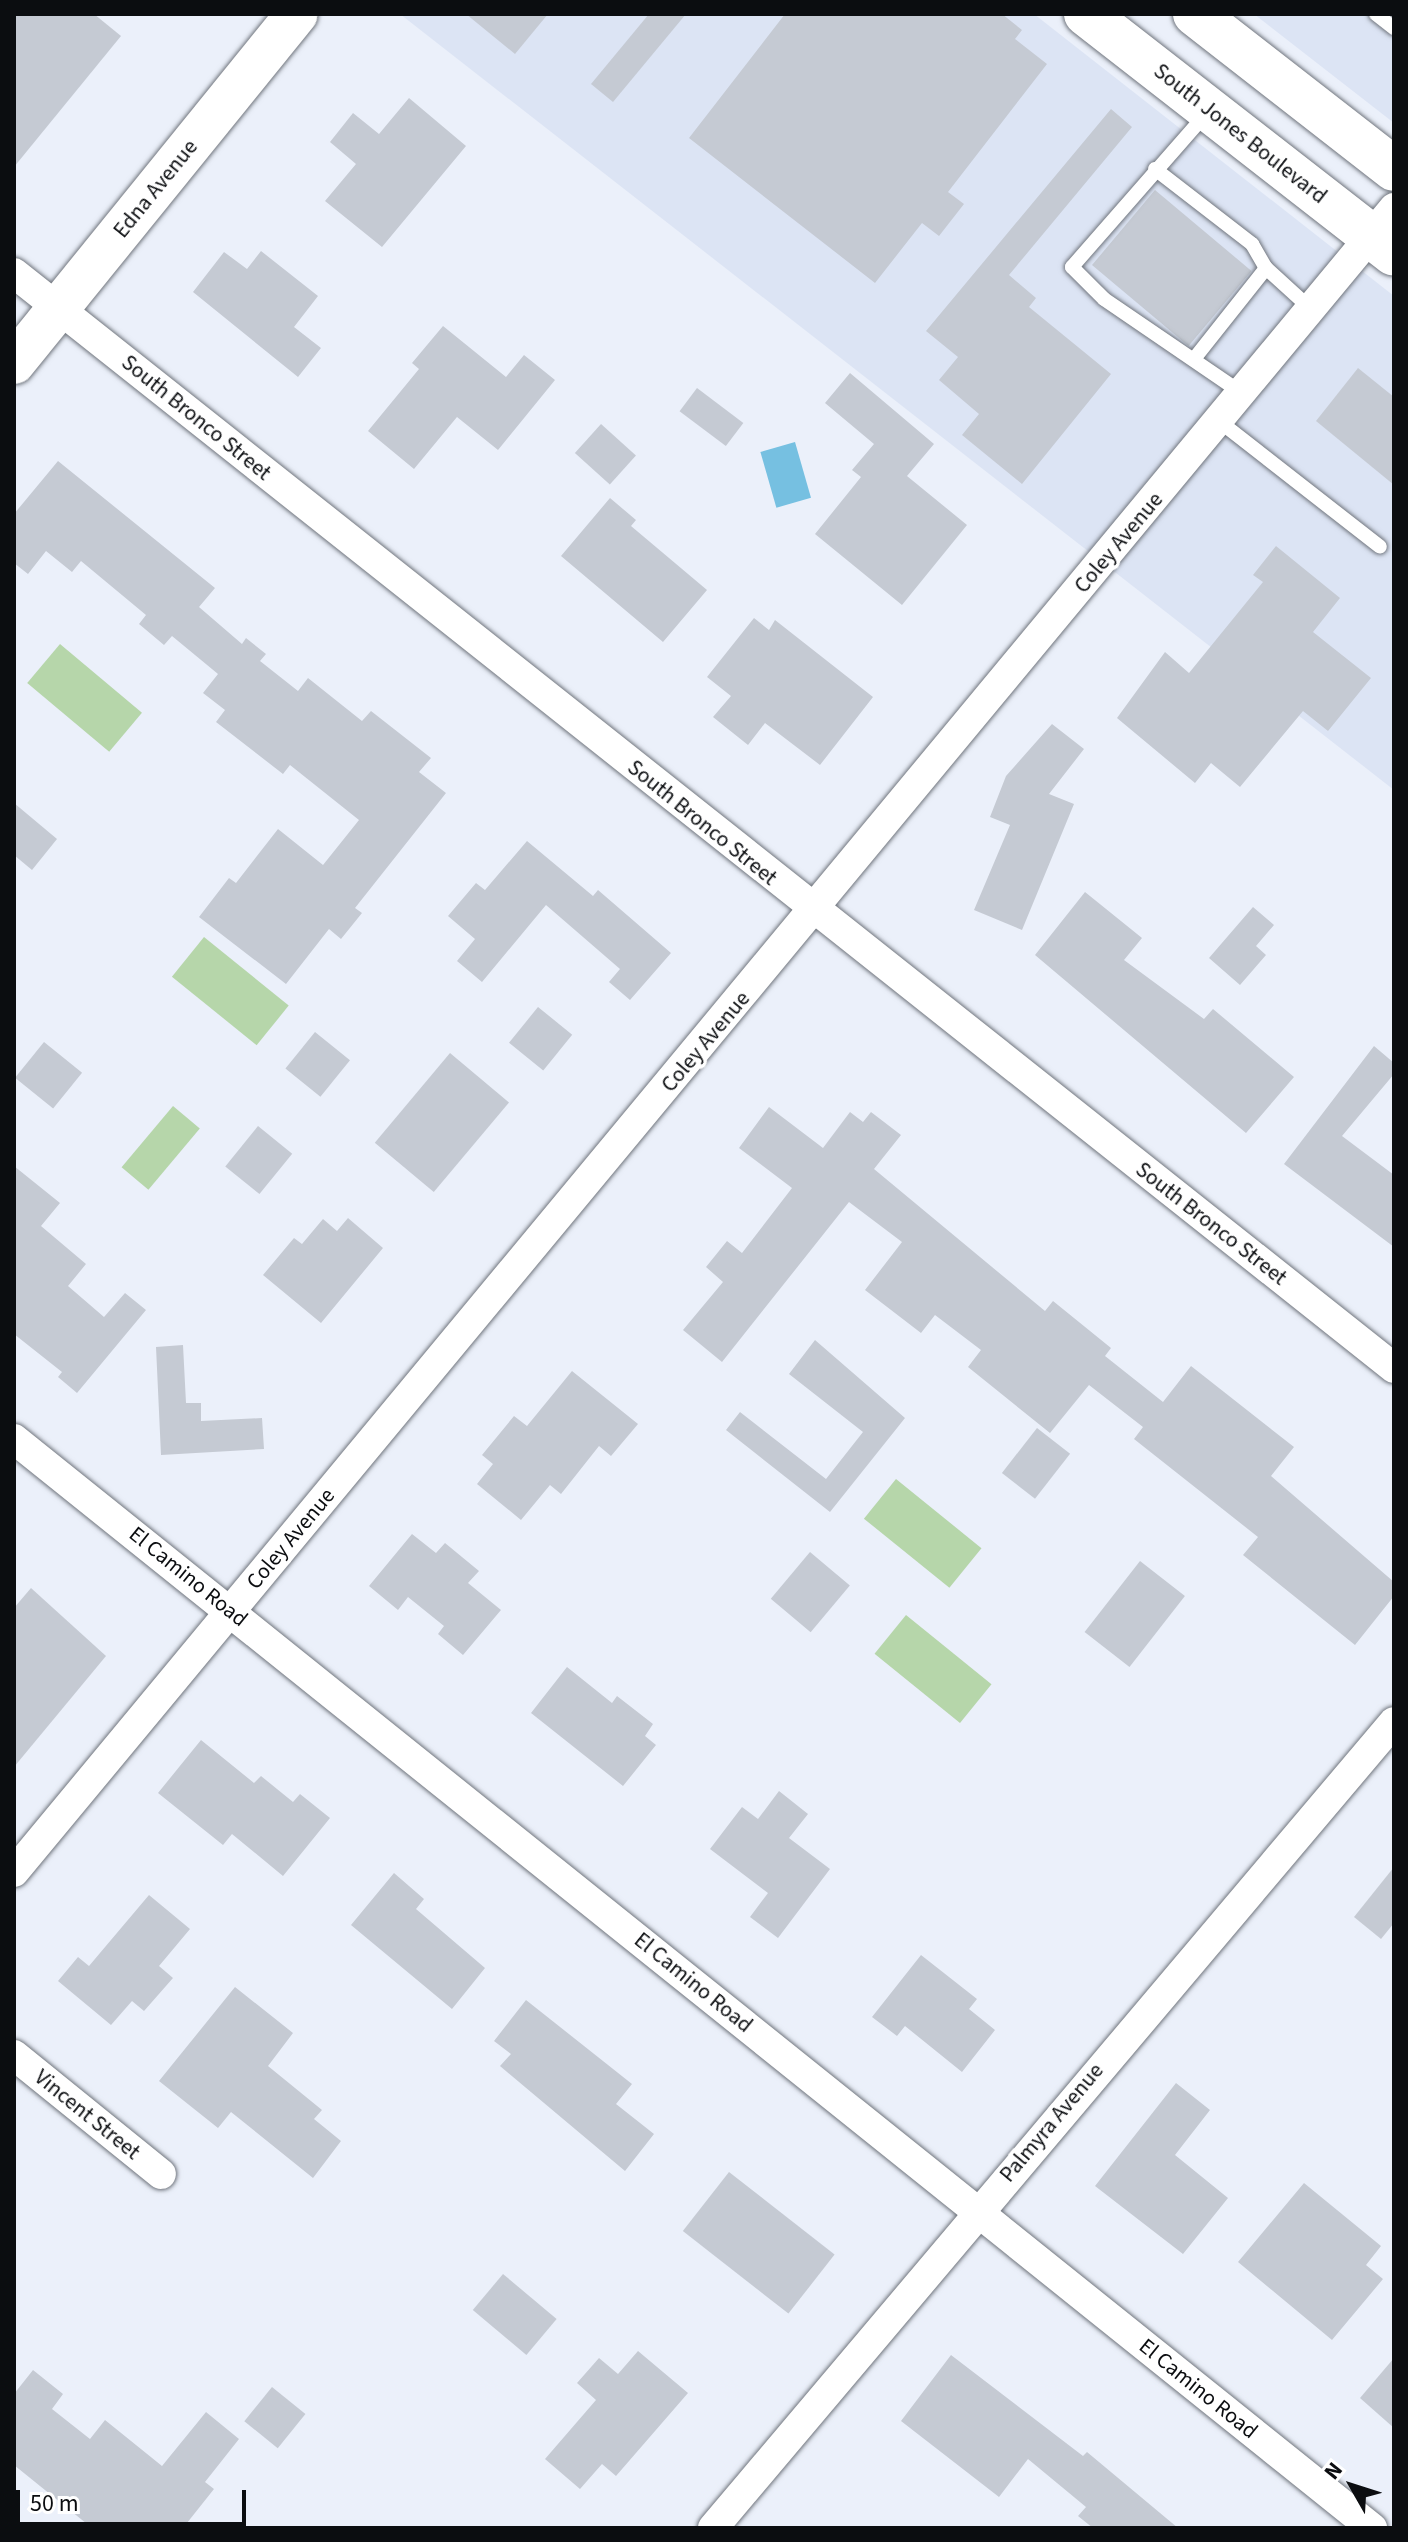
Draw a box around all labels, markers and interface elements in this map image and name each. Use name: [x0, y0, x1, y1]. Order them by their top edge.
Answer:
street label: South Jones Boulevard: [1148, 58, 1332, 210]
street label: Edna Avenue: [108, 134, 204, 244]
street label: South Bronco Street: [116, 350, 276, 486]
street label: Coley Avenue: [1069, 487, 1169, 599]
street label: South Bronco Street: [622, 755, 782, 891]
street label: Coley Avenue: [656, 986, 756, 1098]
street label: South Bronco Street: [1130, 1157, 1292, 1291]
street label: Coley Avenue: [241, 1483, 341, 1595]
street label: El Camino Road: [124, 1521, 252, 1633]
street label: El Camino Road: [629, 1927, 757, 2039]
street label: Palmyra Avenue: [995, 2058, 1109, 2188]
street label: Vincent Street: [29, 2064, 145, 2166]
street label: El Camino Road: [1134, 2333, 1262, 2445]
north arrow: [1312, 2446, 1392, 2526]
text: N: [1316, 2455, 1350, 2487]
scale bar: [20, 2474, 250, 2524]
text: 50 m: [30, 2486, 79, 2521]

